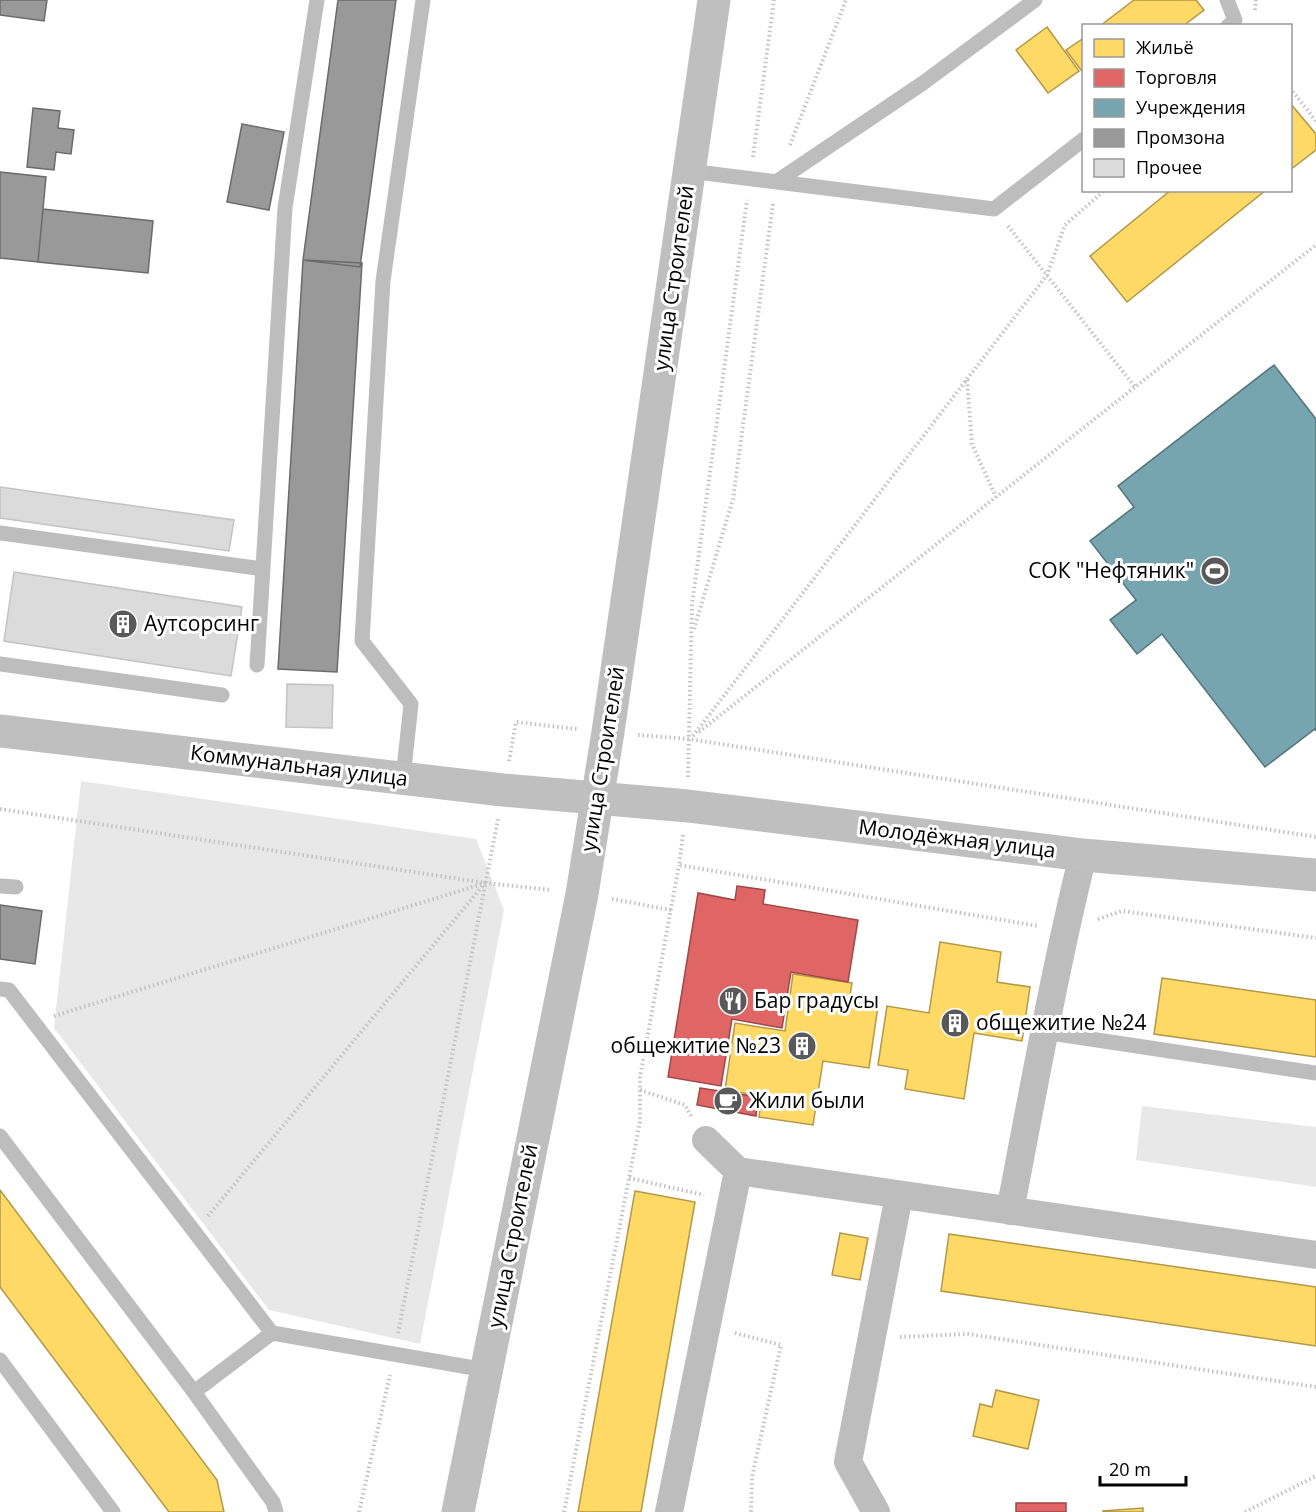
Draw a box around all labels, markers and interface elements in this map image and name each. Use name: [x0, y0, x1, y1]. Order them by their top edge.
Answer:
legend: [1082, 24, 1292, 192]
text: Жильё: [1136, 35, 1194, 59]
text: Торговля: [1136, 65, 1217, 89]
text: Учреждения: [1136, 95, 1246, 119]
text: Промзона: [1136, 125, 1225, 149]
text: Прочее: [1136, 155, 1202, 179]
street label: улица Строителей: [646, 183, 700, 372]
sports icon: СОК "Нефтяник": [1199, 555, 1231, 587]
place label: СОК "Нефтяник": [1028, 556, 1194, 584]
building icon: Аутсорсинг: [107, 608, 139, 640]
place label: Аутсорсинг: [144, 609, 259, 637]
street label: улица Строителей: [574, 664, 630, 853]
street label: Коммунальная улица: [189, 738, 409, 792]
street label: Молодёжная улица: [857, 812, 1057, 864]
restaurant icon: Бар градусы: [717, 985, 749, 1017]
place label: Бар градусы: [754, 986, 879, 1014]
building icon: общежитие №24: [939, 1007, 971, 1039]
place label: общежитие №24: [976, 1008, 1146, 1036]
building icon: общежитие №23: [786, 1030, 818, 1062]
place label: общежитие №23: [611, 1031, 781, 1059]
cafe icon: Жили были: [712, 1085, 744, 1117]
place label: Жили были: [749, 1086, 865, 1114]
street label: улица Строителей: [480, 1141, 544, 1330]
scale bar: [1100, 1449, 1186, 1487]
text: 20 m: [1109, 1457, 1151, 1481]

